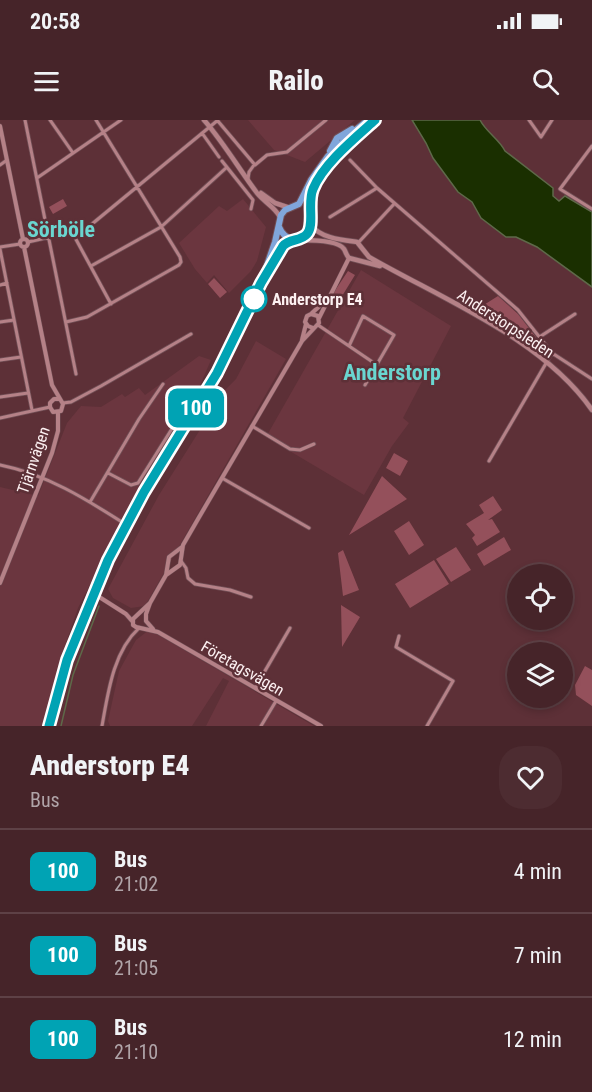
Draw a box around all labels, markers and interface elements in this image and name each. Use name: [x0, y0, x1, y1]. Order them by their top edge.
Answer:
text: 20:58: [30, 9, 81, 34]
icon: menu: [30, 65, 63, 98]
text: Railo: [268, 65, 324, 97]
icon: search: [529, 65, 562, 98]
district label: Sörböle: [27, 217, 95, 242]
street label: Anderstorpsleden: [454, 285, 558, 362]
marker: Anderstorp E4: [241, 286, 267, 312]
place label: Anderstorp E4: [272, 290, 363, 309]
district label: Anderstorp: [343, 360, 441, 385]
line badge: 100: [162, 388, 230, 428]
text: 100: [180, 396, 212, 420]
street label: Tjärnvägen: [13, 424, 54, 496]
map controls: [507, 564, 573, 708]
button: locate: [507, 564, 573, 630]
street label: Företagsvägen: [198, 637, 288, 700]
button: layers: [507, 642, 573, 708]
button: heart: [499, 746, 562, 809]
text: Anderstorp E4: [30, 749, 189, 782]
text: Bus: [30, 788, 60, 812]
text: Bus: [114, 847, 147, 872]
text: 100: [47, 859, 79, 883]
text: 4 min: [514, 859, 562, 884]
text: 21:02: [114, 872, 158, 896]
text: Bus: [114, 931, 147, 956]
text: 100: [47, 943, 79, 967]
text: 7 min: [514, 943, 562, 968]
text: 21:05: [114, 956, 158, 980]
text: Bus: [114, 1015, 147, 1040]
text: 100: [47, 1027, 79, 1051]
text: 12 min: [503, 1027, 562, 1052]
text: 21:10: [114, 1040, 158, 1064]

